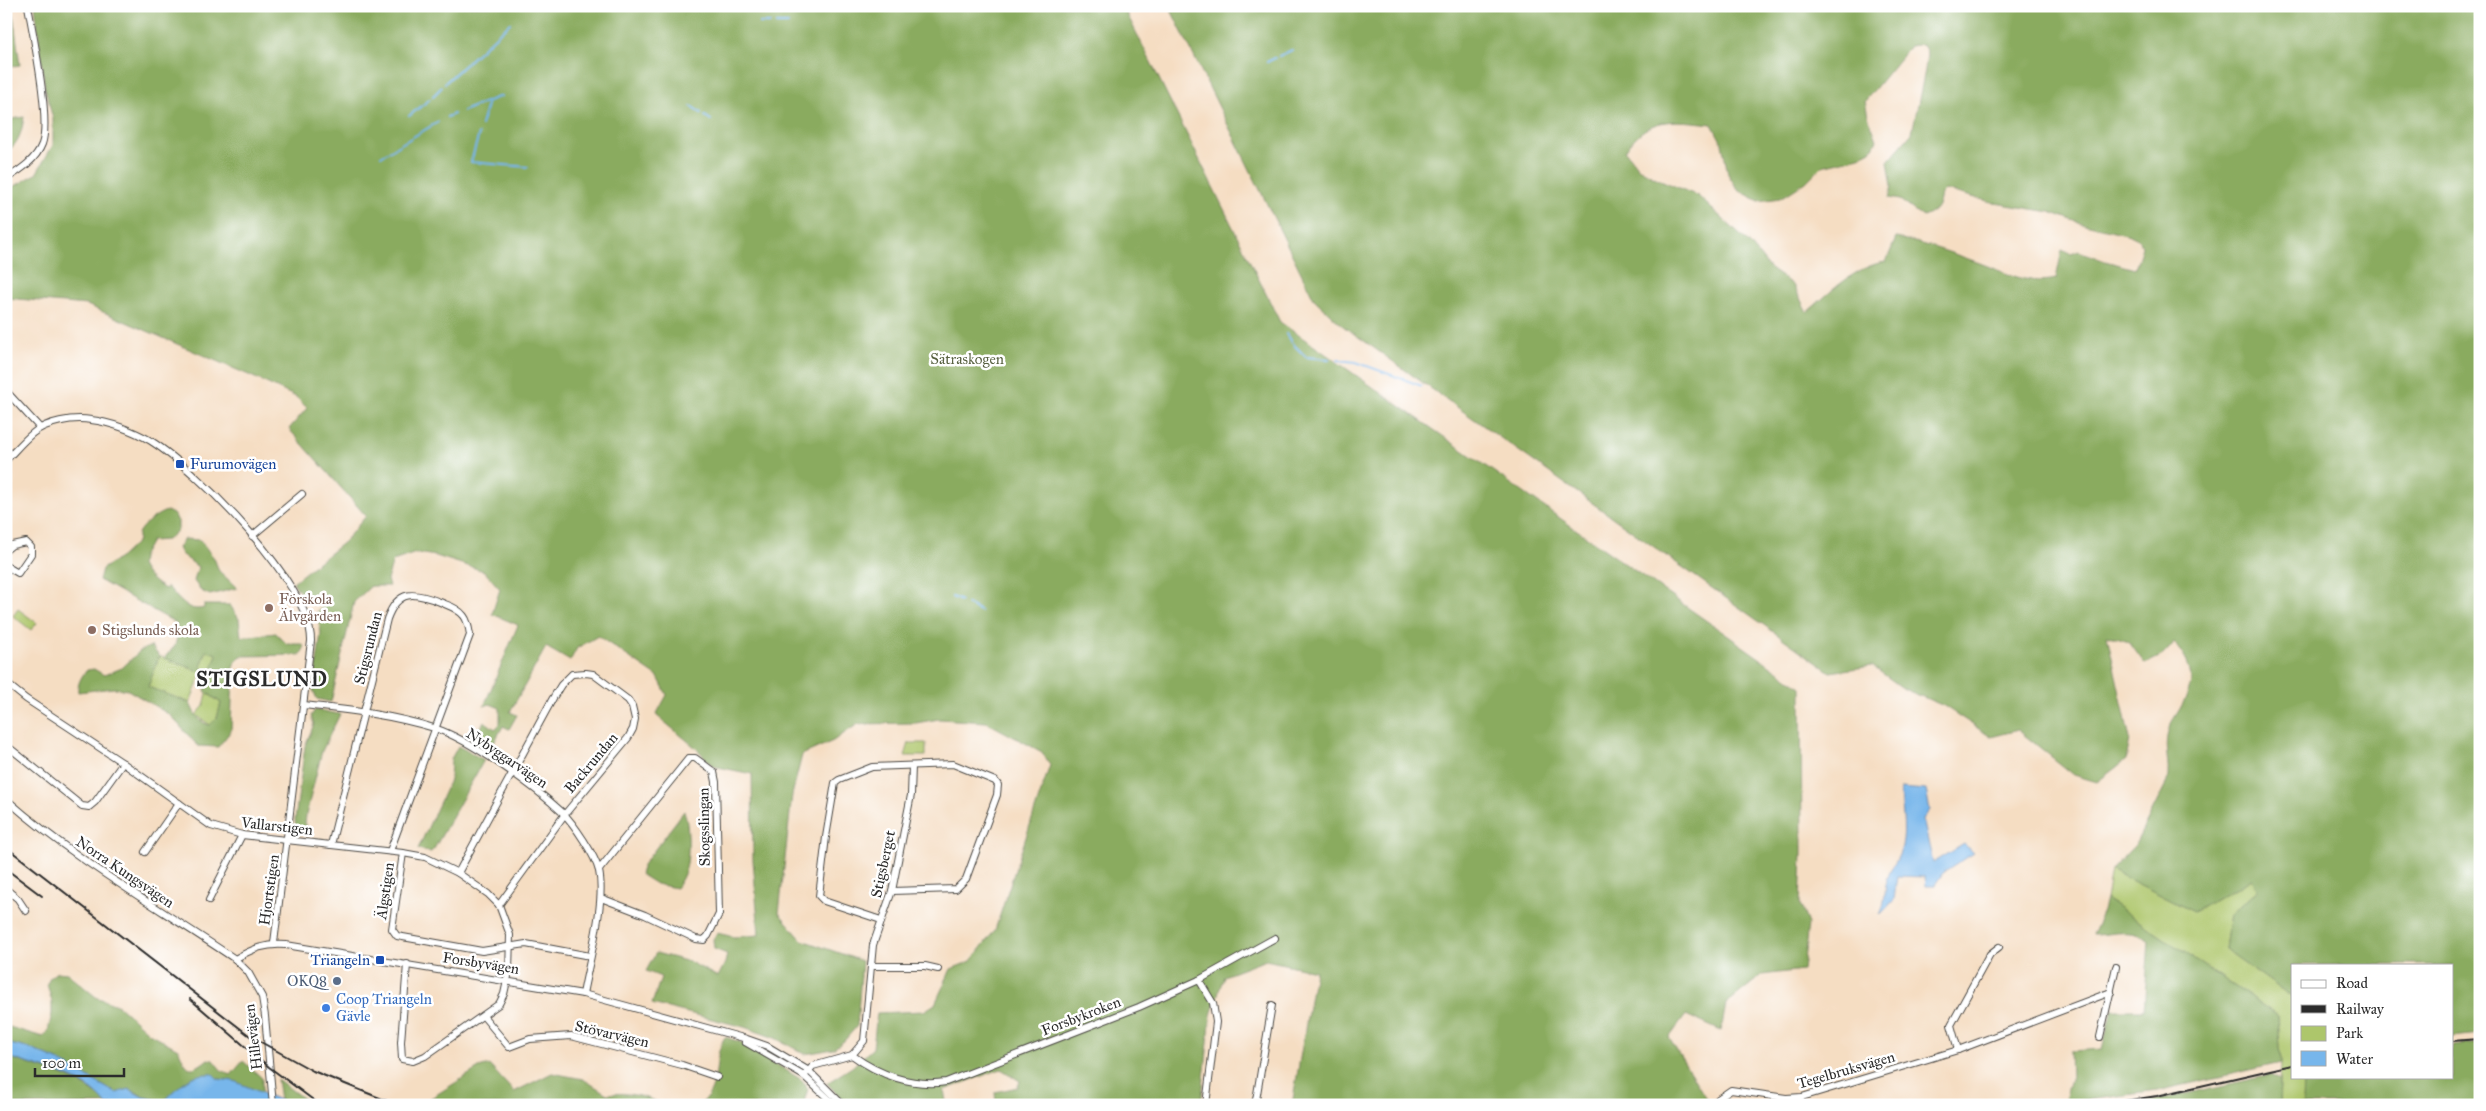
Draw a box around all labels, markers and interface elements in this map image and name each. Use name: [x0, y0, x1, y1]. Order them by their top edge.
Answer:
park label: Sätraskogen: [930, 350, 1004, 368]
place label: Furumovägen: [190, 455, 276, 473]
marker: Furumovägen: [174, 458, 186, 470]
place label: Förskola Älvgården: [278, 590, 341, 625]
marker: Förskola Älvgården: [263, 602, 275, 614]
street label: Stigsrundan: [350, 610, 386, 686]
place label: Stigslunds skola: [102, 621, 200, 639]
marker: Stigslunds skola: [86, 624, 98, 636]
district label: STIGSLUND: [196, 667, 328, 691]
street label: Nybyggarvägen: [463, 724, 551, 792]
street label: Backrundan: [561, 729, 621, 797]
street label: Skogsslingan: [694, 787, 714, 867]
street label: Vallarstigen: [239, 813, 314, 839]
street label: Stigsberget: [867, 828, 899, 899]
street label: Norra Kungsvägen: [72, 832, 178, 912]
street label: Hjortstigen: [255, 853, 283, 927]
street label: Älgstigen: [372, 861, 398, 922]
street label: Forsbyvägen: [441, 948, 521, 978]
place label: Triangeln: [310, 951, 370, 969]
marker: Triangeln: [374, 954, 386, 966]
legend: [2291, 964, 2454, 1078]
place label: OKQ8: [287, 972, 329, 990]
text: Road: [2336, 974, 2368, 992]
marker: OKQ8: [331, 975, 343, 987]
place label: Coop Triangeln Gävle: [336, 990, 432, 1025]
street label: Forsbykroken: [1039, 993, 1123, 1039]
text: Railway: [2336, 1000, 2385, 1018]
marker: Coop Triangeln Gävle: [320, 1002, 332, 1014]
street label: Hillevägen: [240, 1003, 266, 1071]
street label: Stövarvägen: [573, 1017, 651, 1051]
text: Park: [2336, 1024, 2363, 1042]
scale bar: [35, 1046, 124, 1078]
street label: Tegelbruksvägen: [1795, 1047, 1897, 1093]
text: Water: [2336, 1050, 2373, 1068]
text: 100 m: [42, 1054, 82, 1072]

